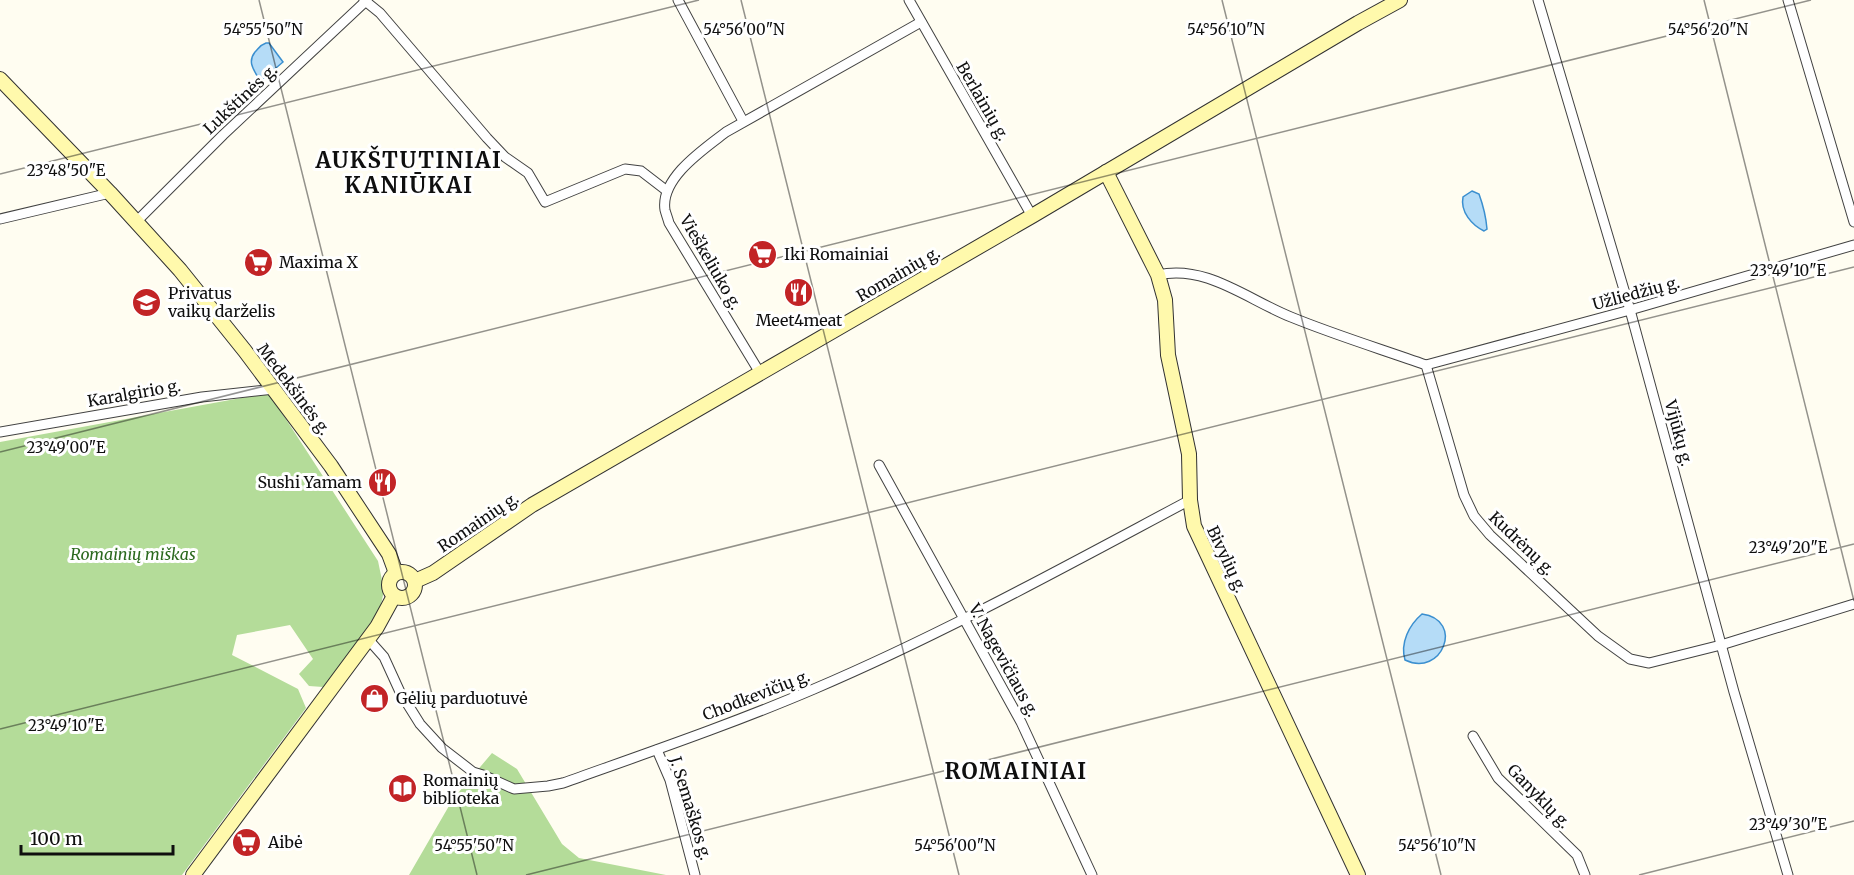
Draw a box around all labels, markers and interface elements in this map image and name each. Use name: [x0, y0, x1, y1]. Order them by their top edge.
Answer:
text: 54°55'50"N: [223, 20, 303, 39]
text: 54°56'00"N: [703, 20, 785, 39]
text: 54°56'10"N: [1187, 20, 1265, 39]
text: 54°56'20"N: [1668, 20, 1749, 39]
street label: Berlainių g.: [952, 58, 1014, 144]
street label: Lukštinės g.: [199, 60, 281, 138]
district label: AUKŠTUTINIAI KANIŪKAI: [315, 145, 502, 199]
text: 23°48'50"E: [27, 161, 106, 180]
street label: Vieškeliuko g.: [675, 210, 746, 313]
supermarket icon: Iki Romainiai: [747, 238, 779, 270]
street label: Romainių g.: [853, 242, 943, 306]
place label: Iki Romainiai: [784, 244, 889, 264]
supermarket icon: Maxima X: [242, 246, 274, 278]
place label: Maxima X: [279, 252, 359, 272]
text: 23°49'10"E: [1750, 261, 1826, 280]
street label: Užliedžių g.: [1590, 272, 1682, 314]
restaurant icon: Meet4meat: [783, 276, 815, 308]
place label: Privatus vaikų darželis: [167, 283, 275, 321]
school or university icon: Privatus vaikų darželis: [131, 286, 163, 318]
place label: Meet4meat: [756, 310, 843, 330]
street label: Medekšinės g.: [253, 339, 335, 439]
street label: Karalgirio g.: [86, 375, 182, 411]
street label: Vijūkų g.: [1660, 397, 1697, 468]
text: 23°49'00"E: [26, 438, 106, 457]
restaurant icon: Sushi Yamam: [367, 466, 399, 498]
place label: Sushi Yamam: [257, 472, 362, 492]
street label: Romainių g.: [434, 488, 522, 556]
street label: Kudrėnų g.: [1485, 507, 1559, 579]
street label: Bivylių g.: [1203, 522, 1251, 596]
text: 23°49'20"E: [1749, 538, 1828, 557]
park label: Romainių miškas: [70, 544, 196, 564]
street label: V. Nagevičiaus g.: [964, 599, 1043, 720]
street label: Chodkevičių g.: [700, 665, 812, 725]
shop icon: Gėlių parduotuvė: [359, 682, 391, 714]
place label: Gėlių parduotuvė: [396, 688, 528, 708]
text: 23°49'10"E: [28, 716, 104, 735]
street label: J. Semaškos g.: [665, 753, 716, 862]
district label: ROMAINIAI: [944, 757, 1088, 785]
street label: Ganyklų g.: [1503, 760, 1575, 832]
place label: Romainių biblioteka: [422, 770, 500, 808]
library icon: Romainių biblioteka: [386, 773, 418, 805]
text: 23°49'30"E: [1749, 815, 1828, 834]
scale bar: [21, 818, 172, 856]
supermarket icon: Aibė: [231, 826, 263, 858]
text: 100 m: [30, 827, 83, 850]
place label: Aibė: [267, 832, 303, 852]
text: 54°55'50"N: [434, 836, 514, 855]
text: 54°56'00"N: [914, 836, 996, 855]
text: 54°56'10"N: [1398, 836, 1476, 855]

